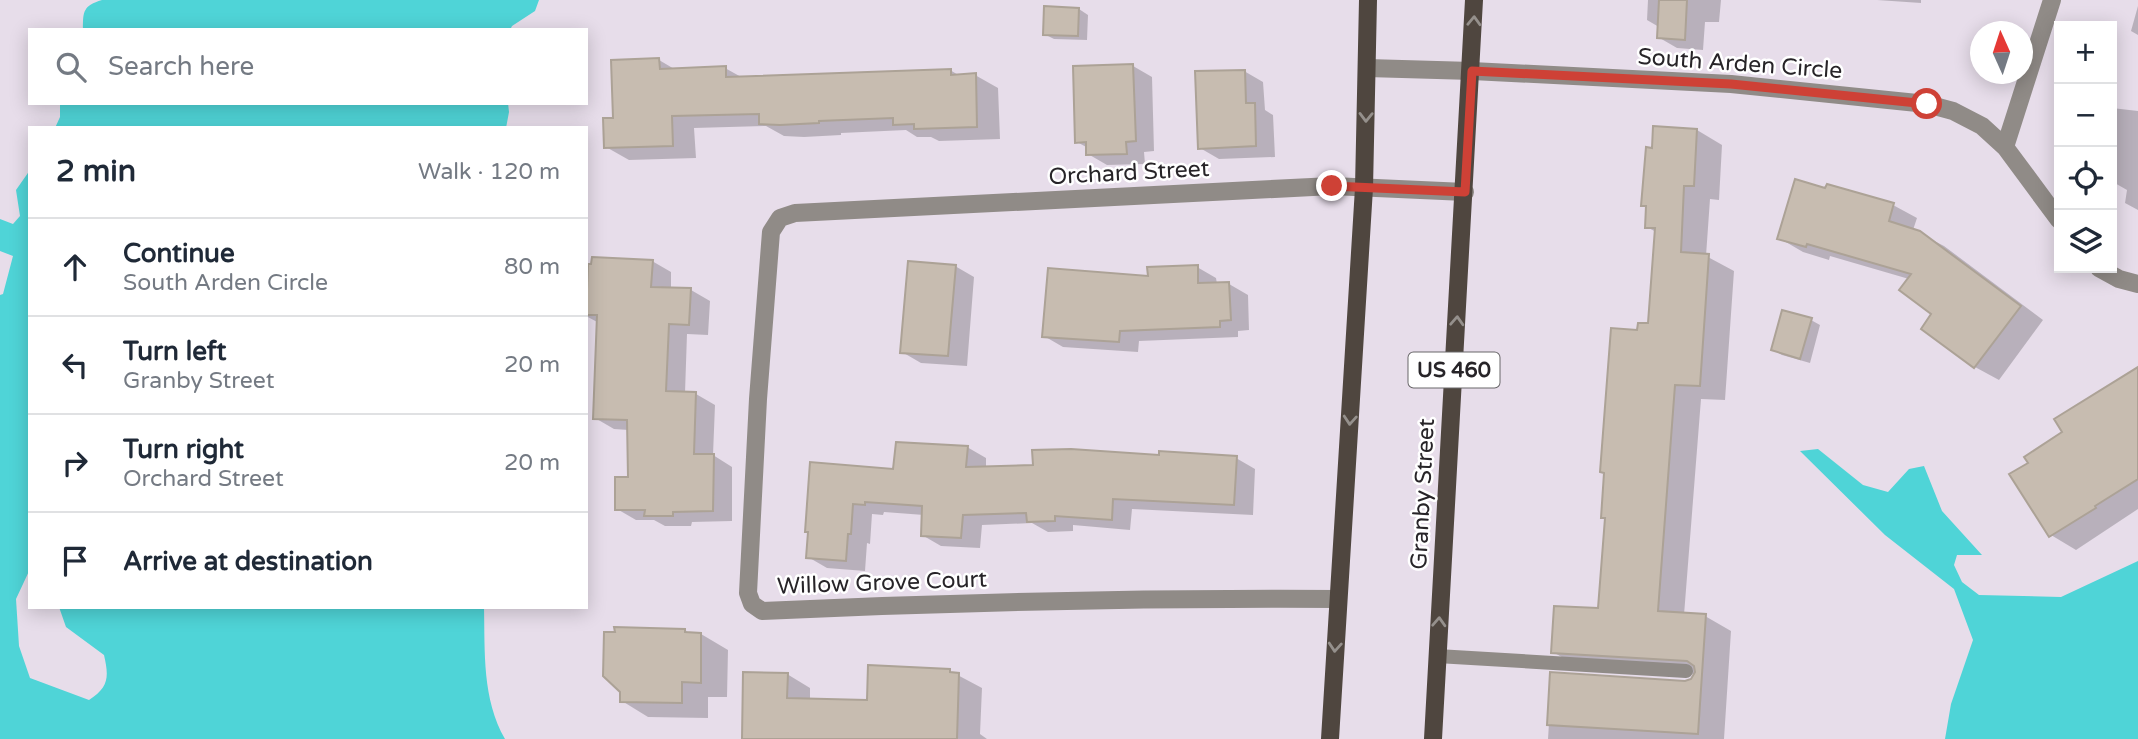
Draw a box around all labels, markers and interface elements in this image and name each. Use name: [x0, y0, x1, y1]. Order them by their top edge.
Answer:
one-way arrow: [1466, 15, 1481, 26]
north arrow: [1970, 21, 2033, 84]
map controls: [2054, 21, 2117, 273]
button: +: [2054, 21, 2117, 84]
search box: [28, 28, 588, 105]
street label: South Arden Circle: [1637, 43, 1843, 85]
icon: search: [52, 48, 90, 86]
text: Search here: [108, 51, 254, 82]
button: −: [2054, 84, 2117, 147]
route start: [1911, 88, 1942, 119]
one-way arrow: [1358, 112, 1373, 123]
button: locate: [2054, 147, 2117, 210]
text: 2 min: [56, 153, 136, 190]
street label: Orchard Street: [1048, 155, 1210, 191]
text: Walk · 120 m: [418, 158, 560, 186]
route end: [1316, 170, 1347, 201]
button: layers: [2054, 210, 2117, 273]
text: Continue: [123, 238, 235, 269]
icon: ahead: [56, 248, 94, 286]
text: 80 m: [504, 253, 560, 281]
text: South Arden Circle: [123, 269, 328, 297]
one-way arrow: [1449, 316, 1464, 327]
text: Turn left: [123, 336, 226, 367]
icon: left: [56, 346, 94, 384]
text: 20 m: [504, 351, 560, 379]
road number: US 460: [1408, 352, 1500, 388]
text: Granby Street: [123, 367, 275, 395]
one-way arrow: [1342, 415, 1357, 426]
street label: Granby Street: [1405, 417, 1441, 570]
text: Turn right: [123, 434, 244, 465]
icon: right: [56, 444, 94, 482]
text: 20 m: [504, 449, 560, 477]
text: Orchard Street: [123, 465, 284, 493]
icon: arrive: [56, 542, 94, 580]
text: Arrive at destination: [123, 546, 373, 577]
street label: Willow Grove Court: [777, 565, 988, 601]
one-way arrow: [1432, 616, 1447, 627]
one-way arrow: [1328, 642, 1343, 653]

